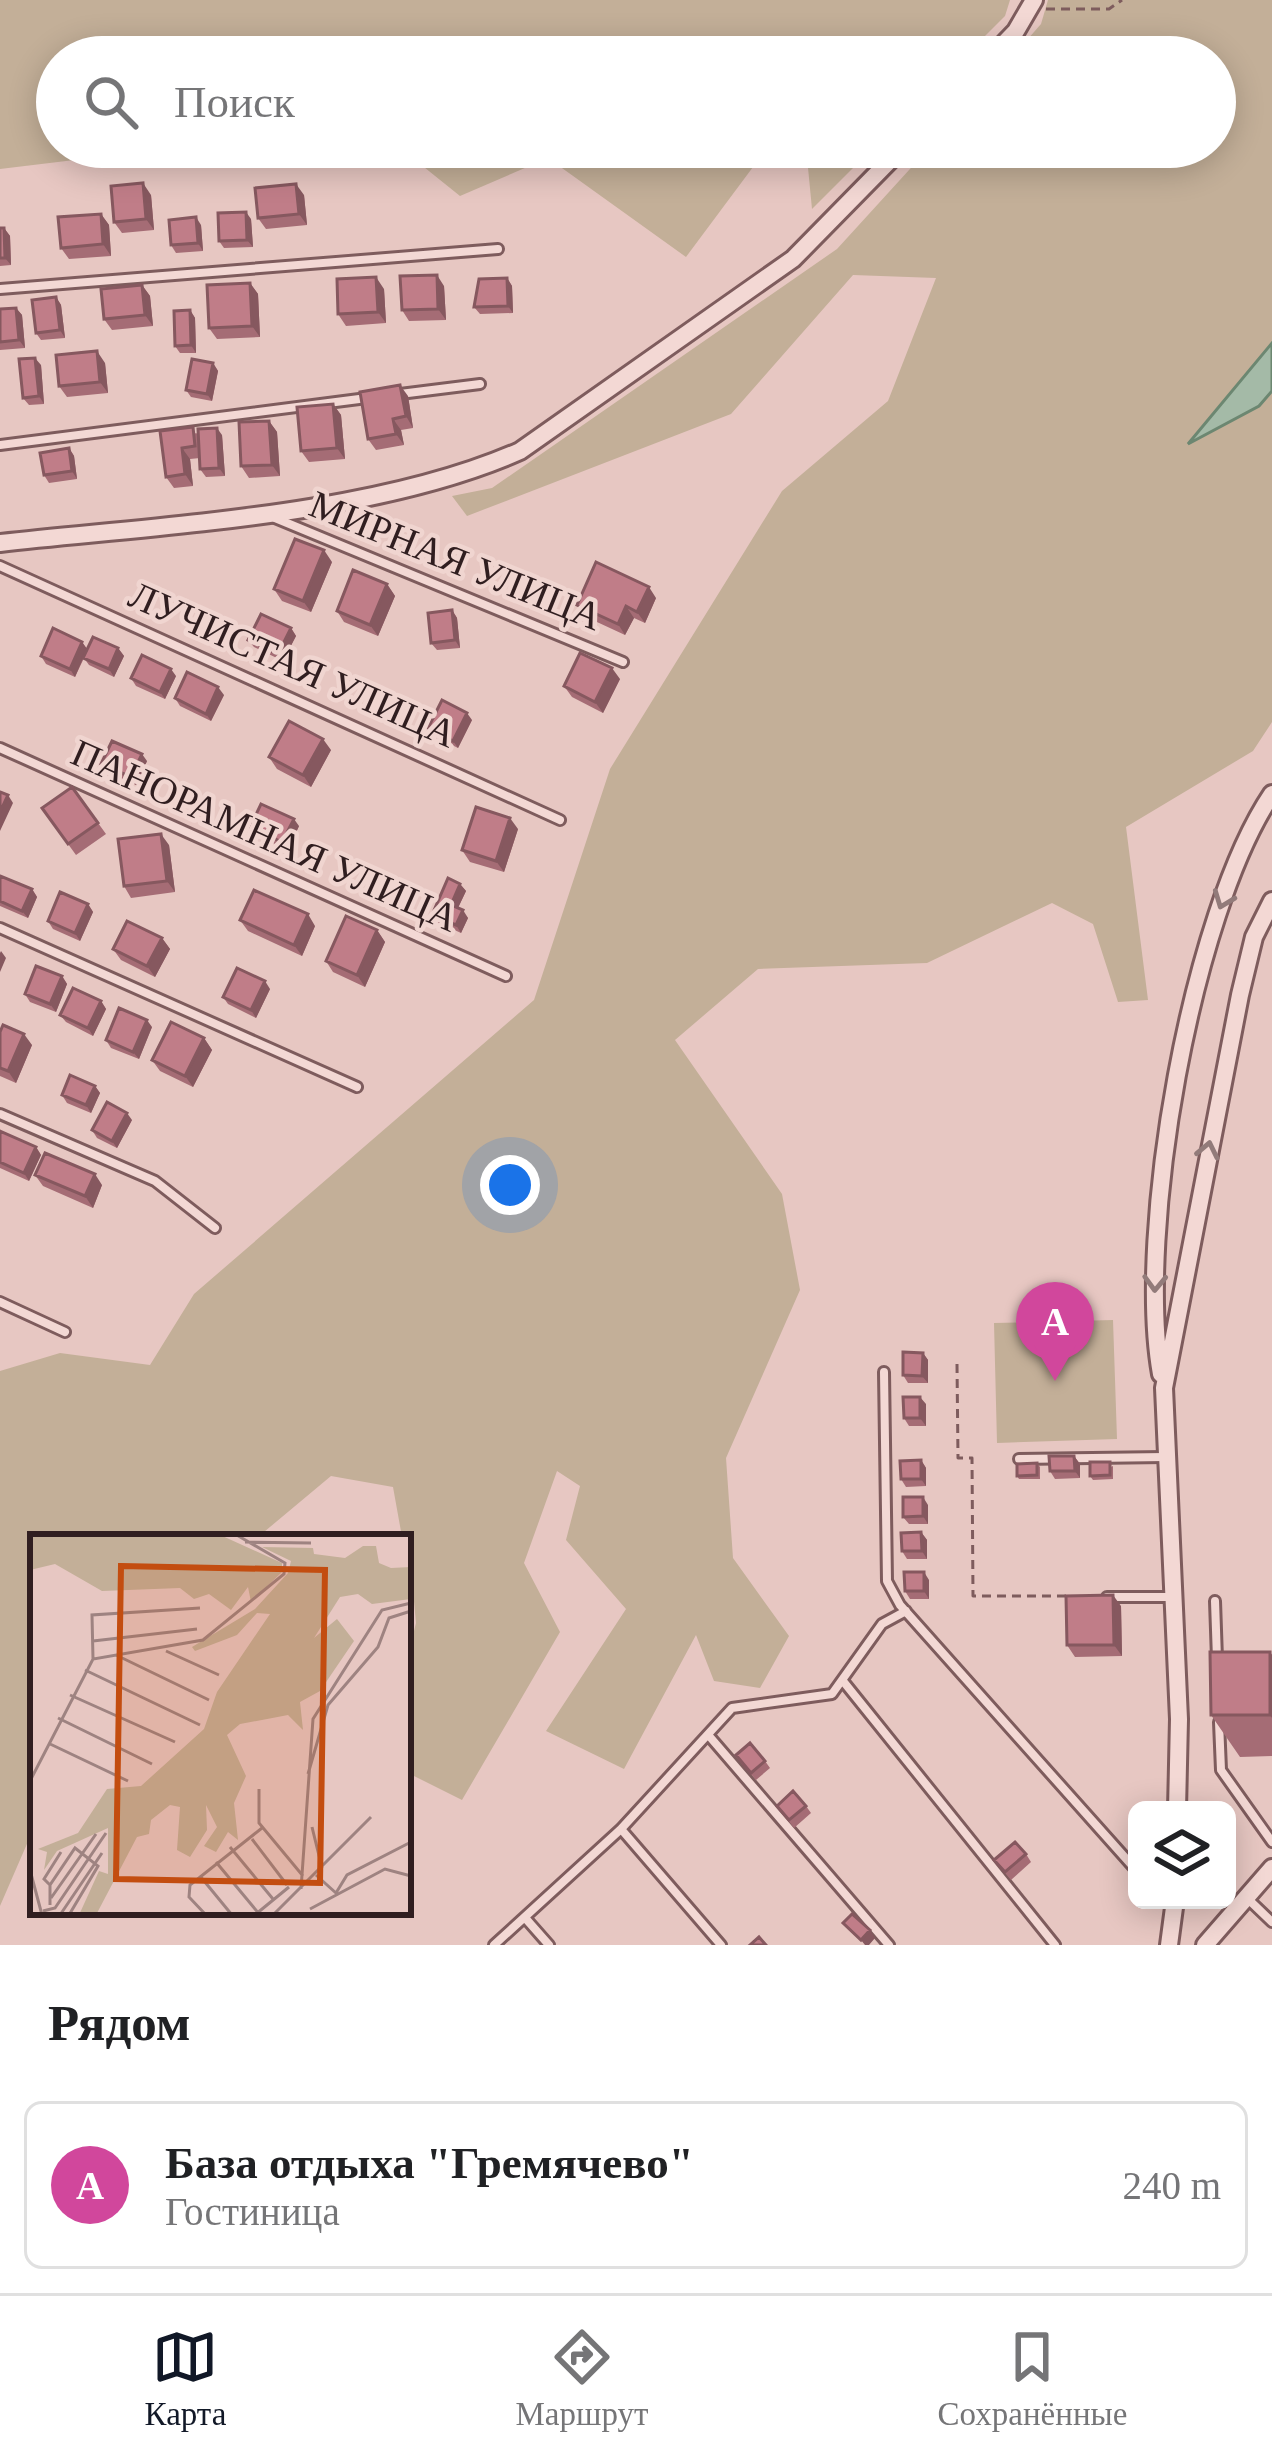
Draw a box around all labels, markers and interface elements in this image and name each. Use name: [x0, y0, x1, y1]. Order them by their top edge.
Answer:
search box: [36, 36, 1236, 168]
icon: search: [78, 69, 144, 135]
text: Поиск: [174, 77, 295, 127]
street label: МИРНАЯ УЛИЦА: [303, 482, 608, 639]
street label: ЛУЧИСТАЯ УЛИЦА: [122, 572, 463, 756]
street label: ПАНОРАМНАЯ УЛИЦА: [65, 730, 465, 941]
one-way arrow: [1213, 889, 1237, 910]
one-way arrow: [1195, 1140, 1220, 1160]
your location: [480, 1155, 540, 1215]
one-way arrow: [1143, 1274, 1169, 1293]
pin: A: [1016, 1282, 1094, 1381]
inset map: [30, 1534, 411, 1915]
map controls: [1128, 1801, 1236, 1909]
button: layers: [1128, 1801, 1236, 1909]
text: Рядом: [48, 1995, 191, 2051]
text: База отдыха "Гремячево": [165, 2138, 694, 2188]
text: A: [76, 2164, 104, 2207]
text: 240 m: [1122, 2164, 1221, 2207]
text: Гостиница: [165, 2190, 340, 2233]
tab: Карта: [145, 2324, 226, 2433]
tab: Маршрут: [516, 2324, 648, 2433]
tab: Сохранённые: [938, 2324, 1127, 2433]

